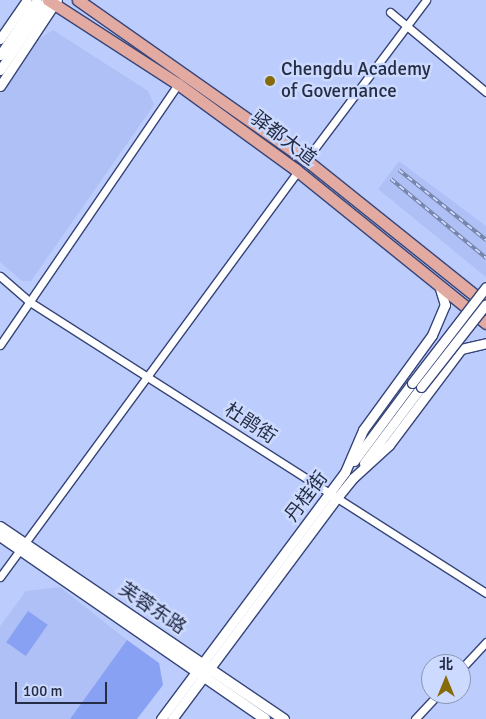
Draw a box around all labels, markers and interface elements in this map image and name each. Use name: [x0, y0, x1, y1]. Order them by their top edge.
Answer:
place label: Chengdu Academy of Governance: [281, 59, 431, 103]
marker: Chengdu Academy of Governance: [263, 74, 277, 88]
street label: 驿都大道: [246, 107, 320, 171]
street label: 杜鹃街: [220, 399, 280, 449]
street label: 丹桂街: [281, 467, 333, 527]
street label: 芙蓉东路: [114, 578, 190, 640]
north arrow: [421, 654, 471, 704]
text: 北: [439, 656, 453, 673]
scale bar: [18, 672, 110, 704]
text: 100 m: [23, 682, 63, 700]

